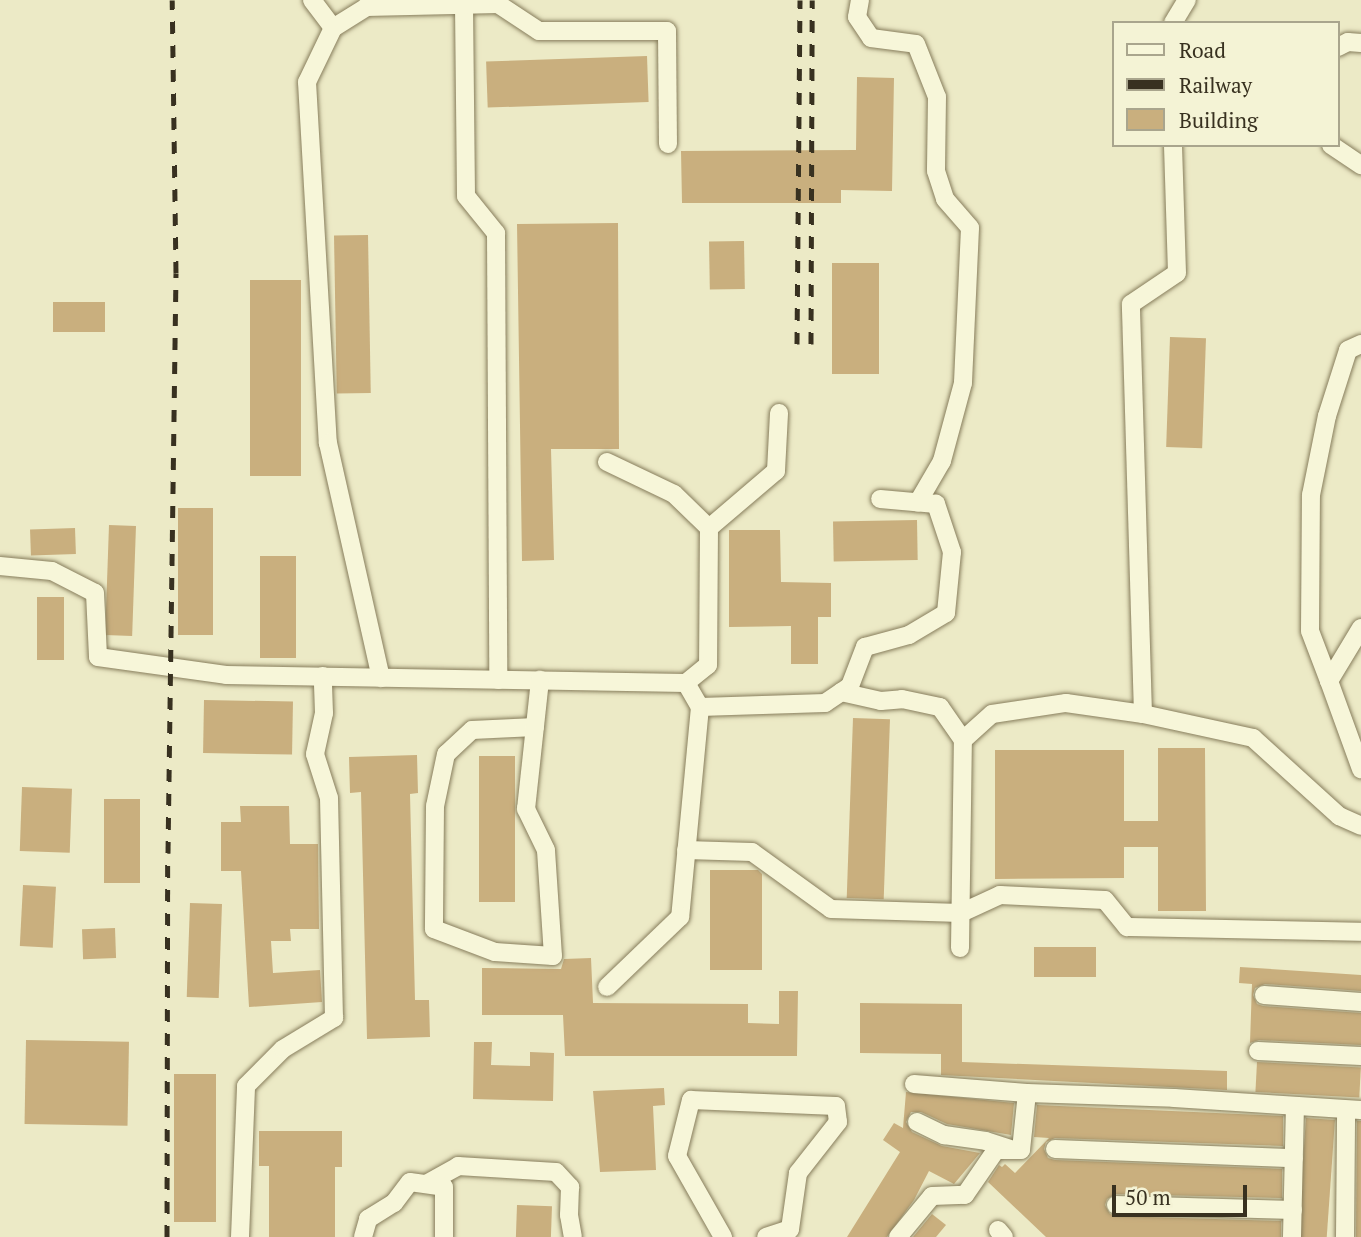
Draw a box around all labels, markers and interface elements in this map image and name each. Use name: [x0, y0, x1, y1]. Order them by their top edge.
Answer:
legend: [1112, 21, 1340, 147]
text: Road: [1179, 36, 1226, 64]
text: Railway: [1179, 71, 1252, 99]
text: Building: [1179, 106, 1258, 134]
scale bar: [1116, 1170, 1251, 1214]
text: 50 m: [1125, 1183, 1171, 1211]

